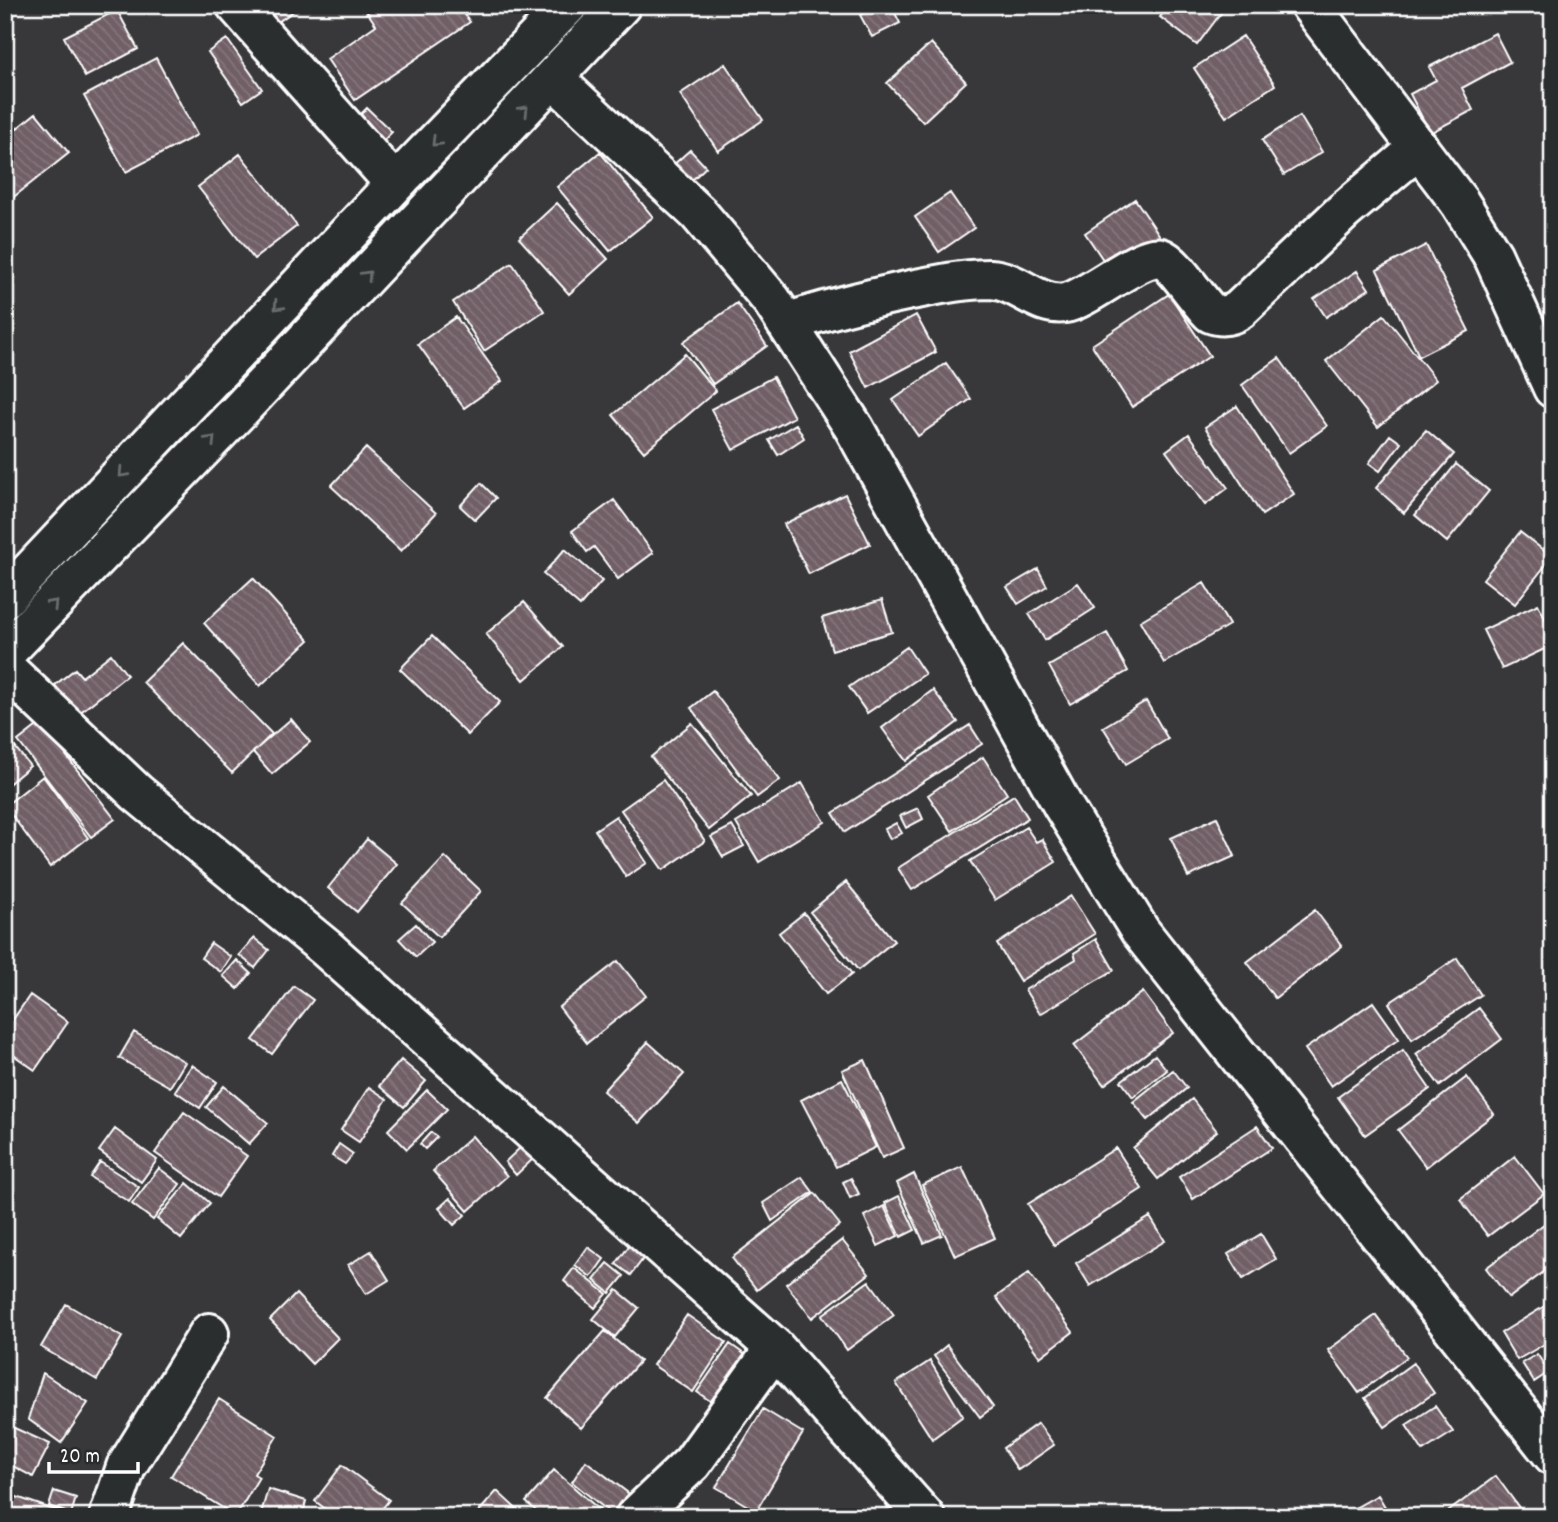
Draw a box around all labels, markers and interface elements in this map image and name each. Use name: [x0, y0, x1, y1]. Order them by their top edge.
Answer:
one-way arrow: [516, 105, 529, 118]
one-way arrow: [431, 134, 444, 147]
one-way arrow: [359, 270, 372, 283]
one-way arrow: [274, 298, 287, 311]
one-way arrow: [203, 435, 216, 448]
one-way arrow: [119, 465, 131, 478]
one-way arrow: [44, 599, 57, 612]
scale bar: [49, 1431, 138, 1475]
text: 20 m: [60, 1443, 100, 1473]

